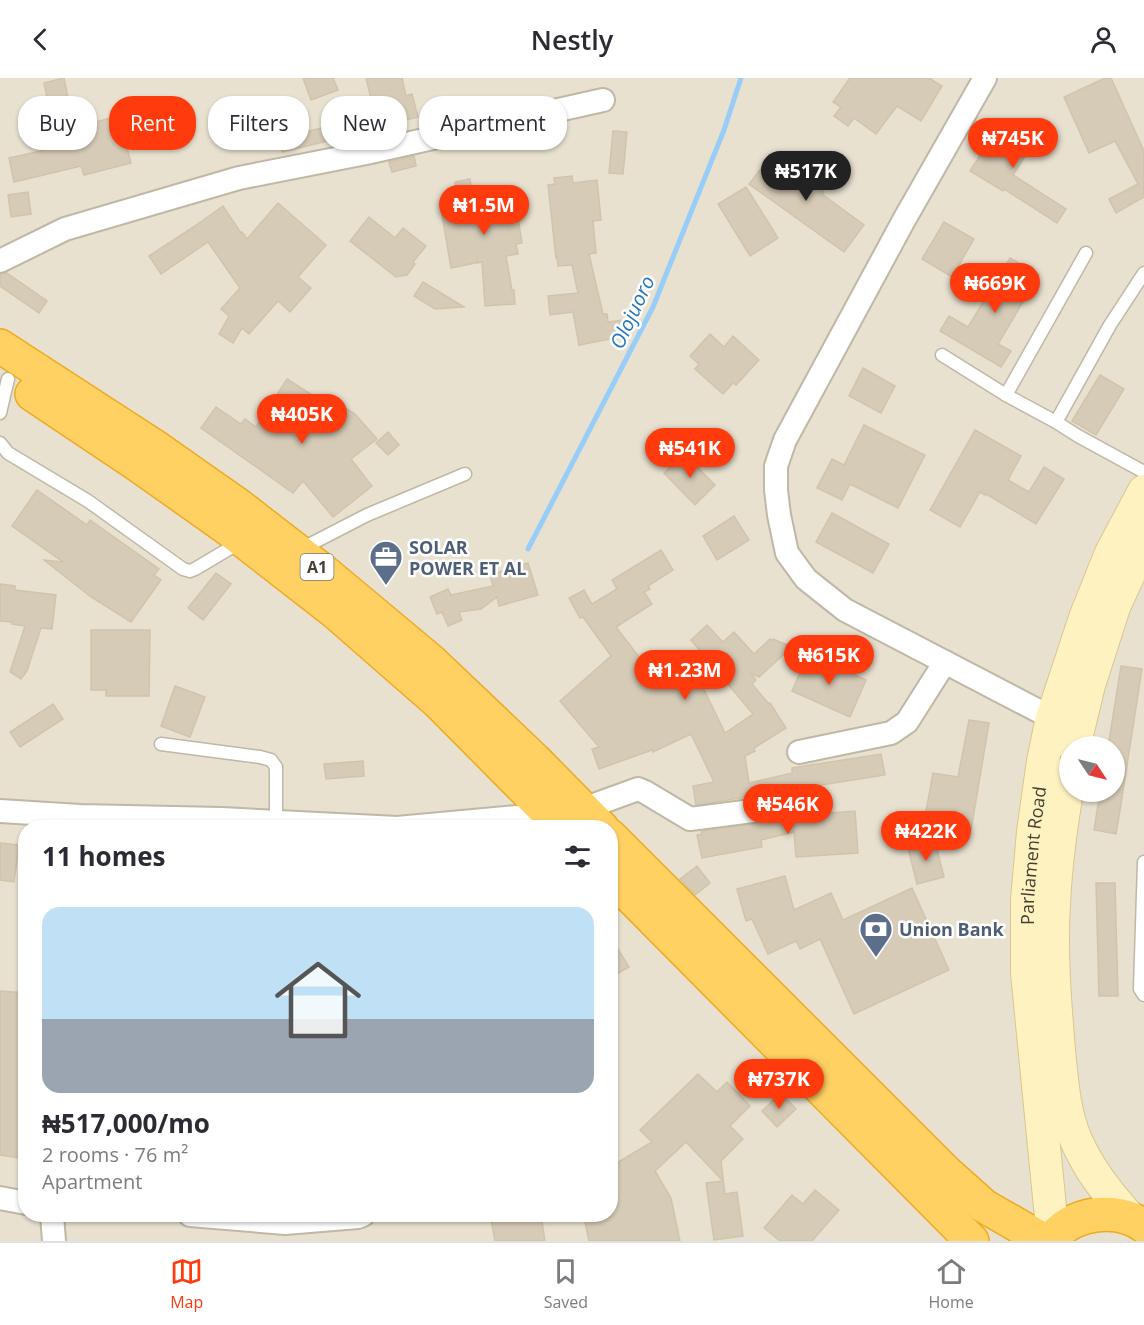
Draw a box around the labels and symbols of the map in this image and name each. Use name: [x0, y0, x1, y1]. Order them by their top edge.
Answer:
pin: ₦745K: [971, 118, 1055, 169]
pin: ₦517K: [764, 151, 848, 202]
pin: ₦1.5M: [442, 185, 526, 236]
pin: ₦669K: [953, 263, 1037, 314]
water label: Olojuoro: [603, 271, 661, 353]
pin: ₦405K: [260, 394, 344, 445]
pin: ₦541K: [648, 428, 732, 479]
place label: SOLAR POWER ET AL: [409, 535, 526, 580]
office icon: SOLAR POWER ET AL: [368, 539, 404, 586]
road number: A1: [300, 554, 334, 580]
pin: ₦615K: [787, 635, 871, 686]
pin: ₦1.23M: [636, 650, 734, 701]
north arrow: [1059, 736, 1125, 802]
pin: ₦546K: [746, 784, 830, 835]
street label: Parliament Road: [1015, 785, 1051, 925]
pin: ₦422K: [884, 811, 968, 862]
bank icon: Union Bank: [858, 911, 894, 958]
place label: Union Bank: [899, 917, 1004, 941]
pin: ₦737K: [737, 1059, 821, 1110]

